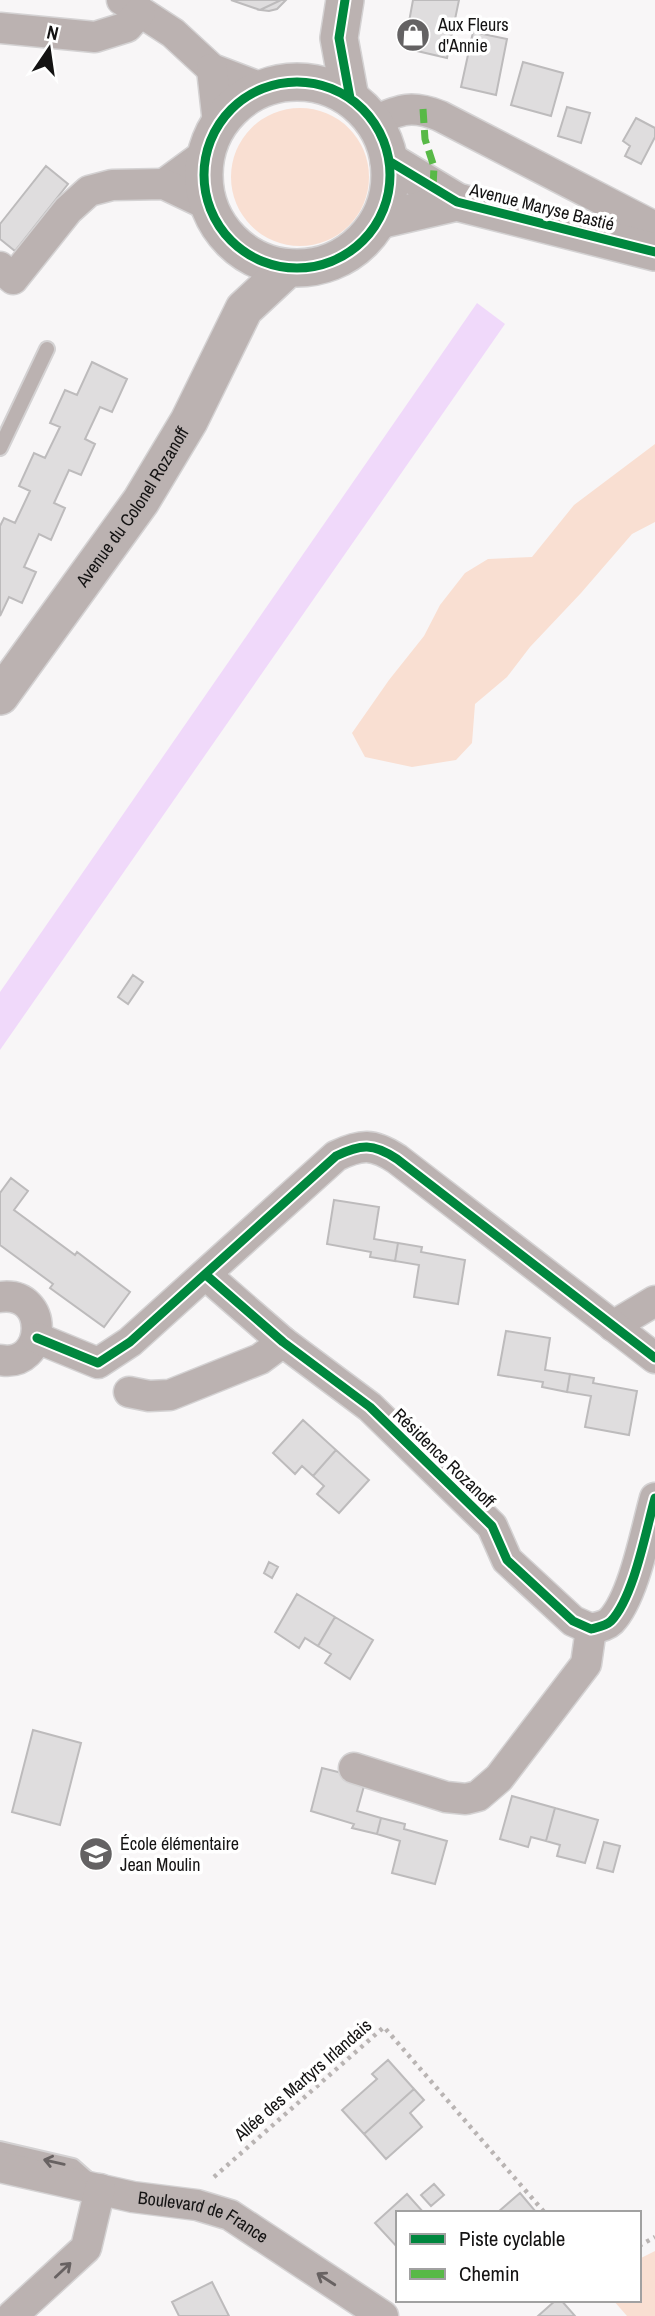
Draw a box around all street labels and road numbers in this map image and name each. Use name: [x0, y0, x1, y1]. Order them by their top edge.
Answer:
street label: Avenue Maryse Bastié: [466, 176, 617, 237]
street label: Avenue du Colonel Rozanoff: [69, 422, 195, 593]
street label: Résidence Rozanoff: [388, 1402, 501, 1513]
street label: Allée des Martyrs Irlandais: [228, 2013, 377, 2147]
street label: Boulevard de France: [137, 2185, 273, 2249]

